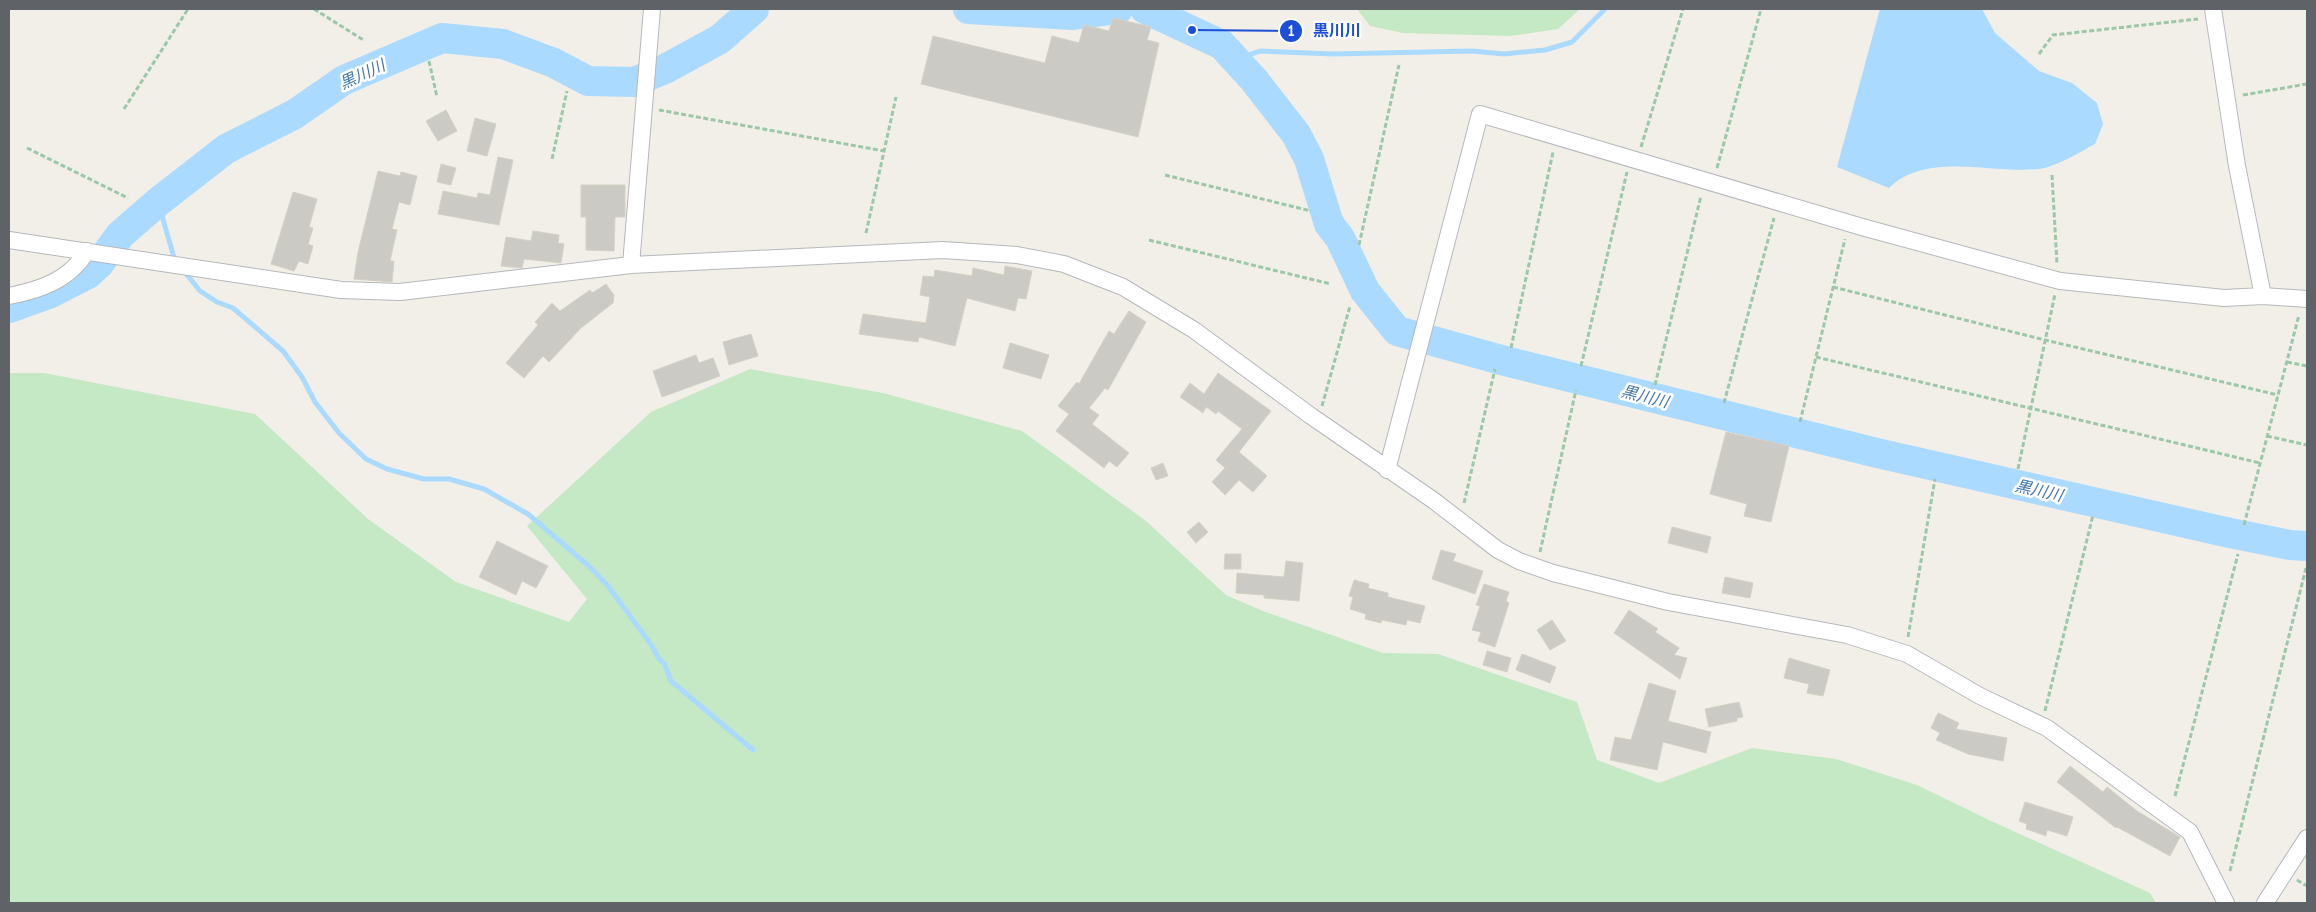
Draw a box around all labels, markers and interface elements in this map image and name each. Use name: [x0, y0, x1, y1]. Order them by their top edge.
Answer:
callout: 黒川川: [1278, 15, 1371, 46]
text: 黒川川: [1313, 20, 1361, 40]
text: 1: [1287, 21, 1295, 40]
water label: 黒川川: [336, 54, 390, 93]
water label: 黒川川: [1619, 380, 1673, 412]
water label: 黒川川: [2013, 475, 2067, 506]

